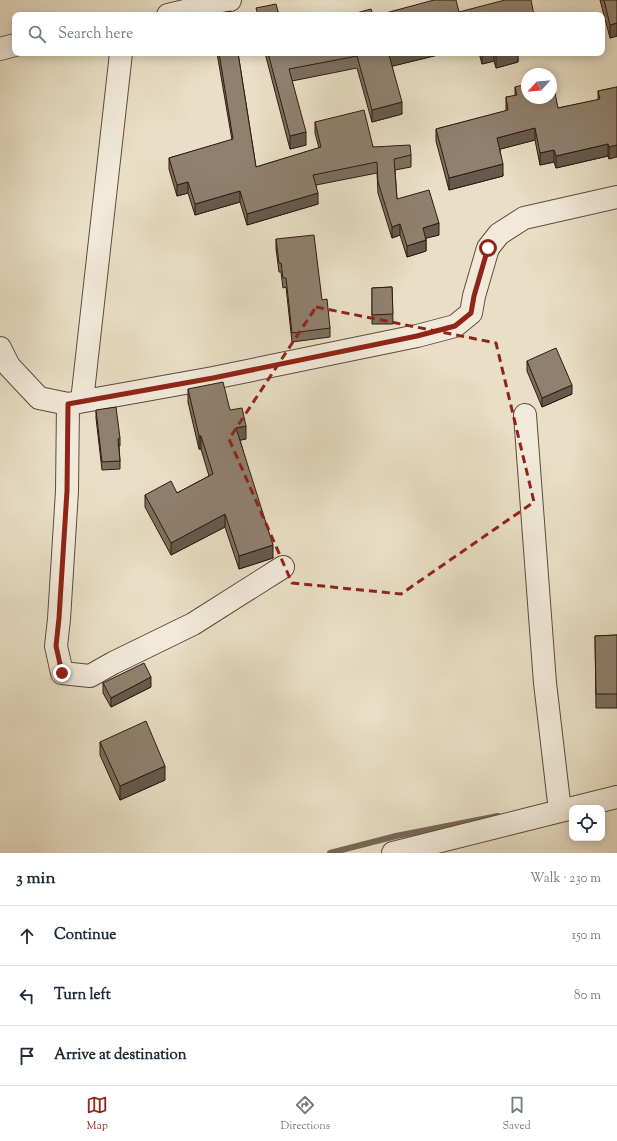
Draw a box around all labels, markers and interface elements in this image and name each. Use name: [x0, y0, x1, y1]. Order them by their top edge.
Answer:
search box: [12, 12, 605, 56]
icon: search: [26, 23, 48, 45]
text: Search here: [58, 24, 133, 45]
north arrow: [521, 68, 557, 104]
route start: [479, 239, 497, 257]
route end: [53, 664, 71, 682]
map controls: [569, 805, 605, 841]
button: locate: [569, 805, 605, 841]
text: 3 min: [16, 867, 55, 891]
text: Walk · 230 m: [530, 870, 601, 888]
icon: ahead: [16, 925, 38, 947]
text: Continue: [54, 925, 116, 946]
text: 150 m: [572, 927, 601, 945]
icon: left: [16, 985, 38, 1007]
text: Turn left: [54, 985, 111, 1006]
text: 80 m: [574, 987, 601, 1005]
icon: arrive: [16, 1045, 38, 1067]
text: Arrive at destination: [54, 1045, 187, 1066]
tab: Map: [86, 1094, 108, 1134]
tab: Directions: [281, 1094, 330, 1134]
tab: Saved: [503, 1094, 531, 1134]

